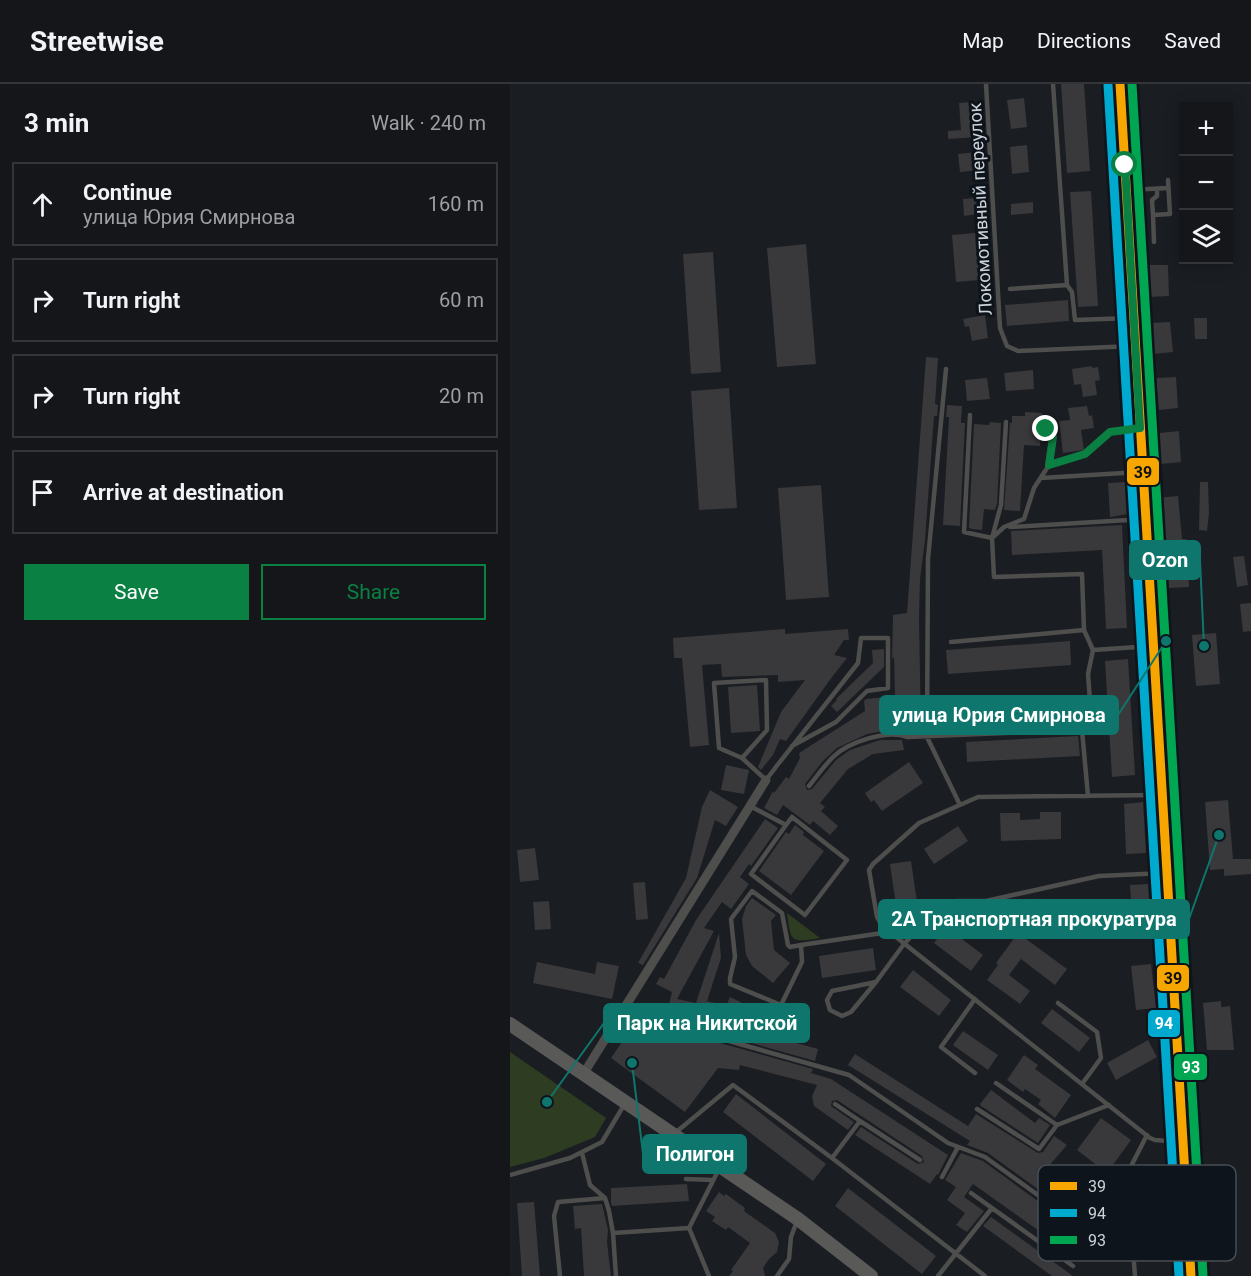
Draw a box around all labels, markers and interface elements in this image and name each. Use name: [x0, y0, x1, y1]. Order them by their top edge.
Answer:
text: Streetwise: [30, 25, 164, 58]
text: Map: [962, 29, 1004, 53]
text: Directions: [1037, 29, 1131, 53]
text: Saved: [1164, 29, 1221, 53]
street label: Локомотивный переулок: [964, 102, 996, 316]
map controls: [1179, 102, 1233, 264]
button: +: [1179, 102, 1233, 156]
text: 3 min: [24, 108, 89, 138]
text: Walk · 240 m: [371, 111, 486, 135]
route start: [1111, 151, 1137, 177]
button: −: [1179, 156, 1233, 210]
text: Continue: [83, 180, 172, 205]
icon: ahead: [26, 188, 59, 221]
text: 160 m: [428, 192, 484, 216]
text: улица Юрия Смирнова: [83, 205, 295, 229]
button: layers: [1179, 210, 1233, 264]
icon: right: [26, 284, 59, 317]
text: Turn right: [83, 288, 180, 313]
text: 60 m: [439, 288, 484, 312]
icon: right: [26, 380, 59, 413]
text: Turn right: [83, 384, 180, 409]
text: 20 m: [439, 384, 484, 408]
route end: [1032, 415, 1058, 441]
line badge: 39: [1126, 457, 1160, 486]
text: 39: [1134, 463, 1152, 482]
icon: arrive: [26, 476, 59, 509]
text: Arrive at destination: [83, 480, 284, 505]
callout: Ozon: [1130, 541, 1200, 579]
text: Ozon: [1142, 548, 1188, 572]
button: Save: [24, 564, 249, 620]
button: Share: [261, 564, 486, 620]
callout: улица Юрия Смирнова: [880, 696, 1118, 734]
text: улица Юрия Смирнова: [892, 703, 1106, 727]
callout: 2А Транспортная прокуратура: [879, 900, 1189, 938]
text: 2А Транспортная прокуратура: [891, 907, 1177, 931]
line badge: 39: [1156, 964, 1190, 992]
text: 39: [1164, 969, 1182, 988]
callout: Парк на Никитской: [604, 1004, 809, 1042]
line badge: 94: [1147, 1009, 1181, 1038]
text: Парк на Никитской: [617, 1011, 797, 1035]
text: 94: [1155, 1014, 1173, 1033]
line badge: 93: [1173, 1053, 1208, 1081]
text: 93: [1182, 1058, 1200, 1077]
callout: Полигон: [643, 1135, 746, 1173]
text: Полигон: [656, 1142, 734, 1166]
legend: [1038, 1165, 1236, 1261]
text: 39: [1088, 1177, 1106, 1196]
text: 94: [1088, 1204, 1106, 1223]
text: 93: [1088, 1231, 1106, 1250]

